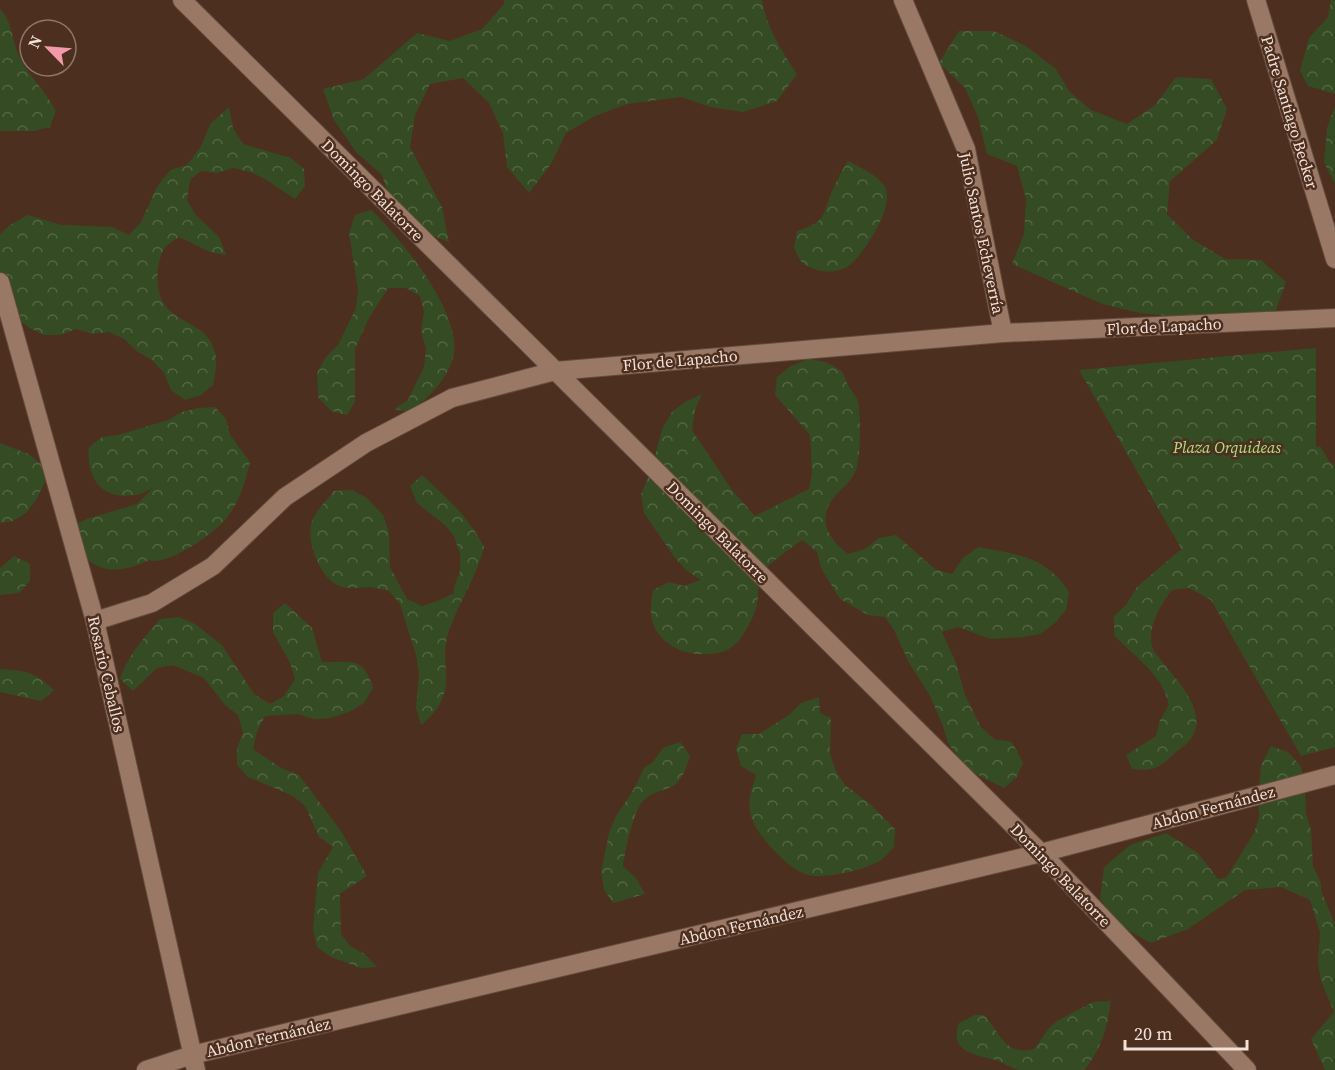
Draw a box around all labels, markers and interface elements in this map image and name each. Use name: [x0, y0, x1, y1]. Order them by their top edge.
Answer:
north arrow: [18, 18, 78, 78]
text: N: [22, 31, 47, 52]
street label: Padre Santiago Becker: [1256, 33, 1324, 191]
street label: Domingo Balatorre: [317, 134, 429, 246]
street label: Julio Santos Echeverría: [954, 149, 1010, 317]
street label: Flor de Lapacho: [1106, 312, 1222, 340]
street label: Flor de Lapacho: [622, 344, 739, 376]
park label: Plaza Orquideas: [1172, 436, 1281, 458]
street label: Domingo Balatorre: [662, 476, 774, 588]
street label: Rosario Ceballos: [83, 614, 131, 734]
street label: Abdon Fernández: [1149, 780, 1277, 834]
street label: Domingo Balatorre: [1006, 818, 1116, 932]
street label: Abdon Fernández: [677, 900, 805, 950]
street label: Abdon Fernández: [204, 1012, 332, 1062]
scale bar: [1125, 1013, 1246, 1051]
text: 20 m: [1134, 1021, 1172, 1046]

